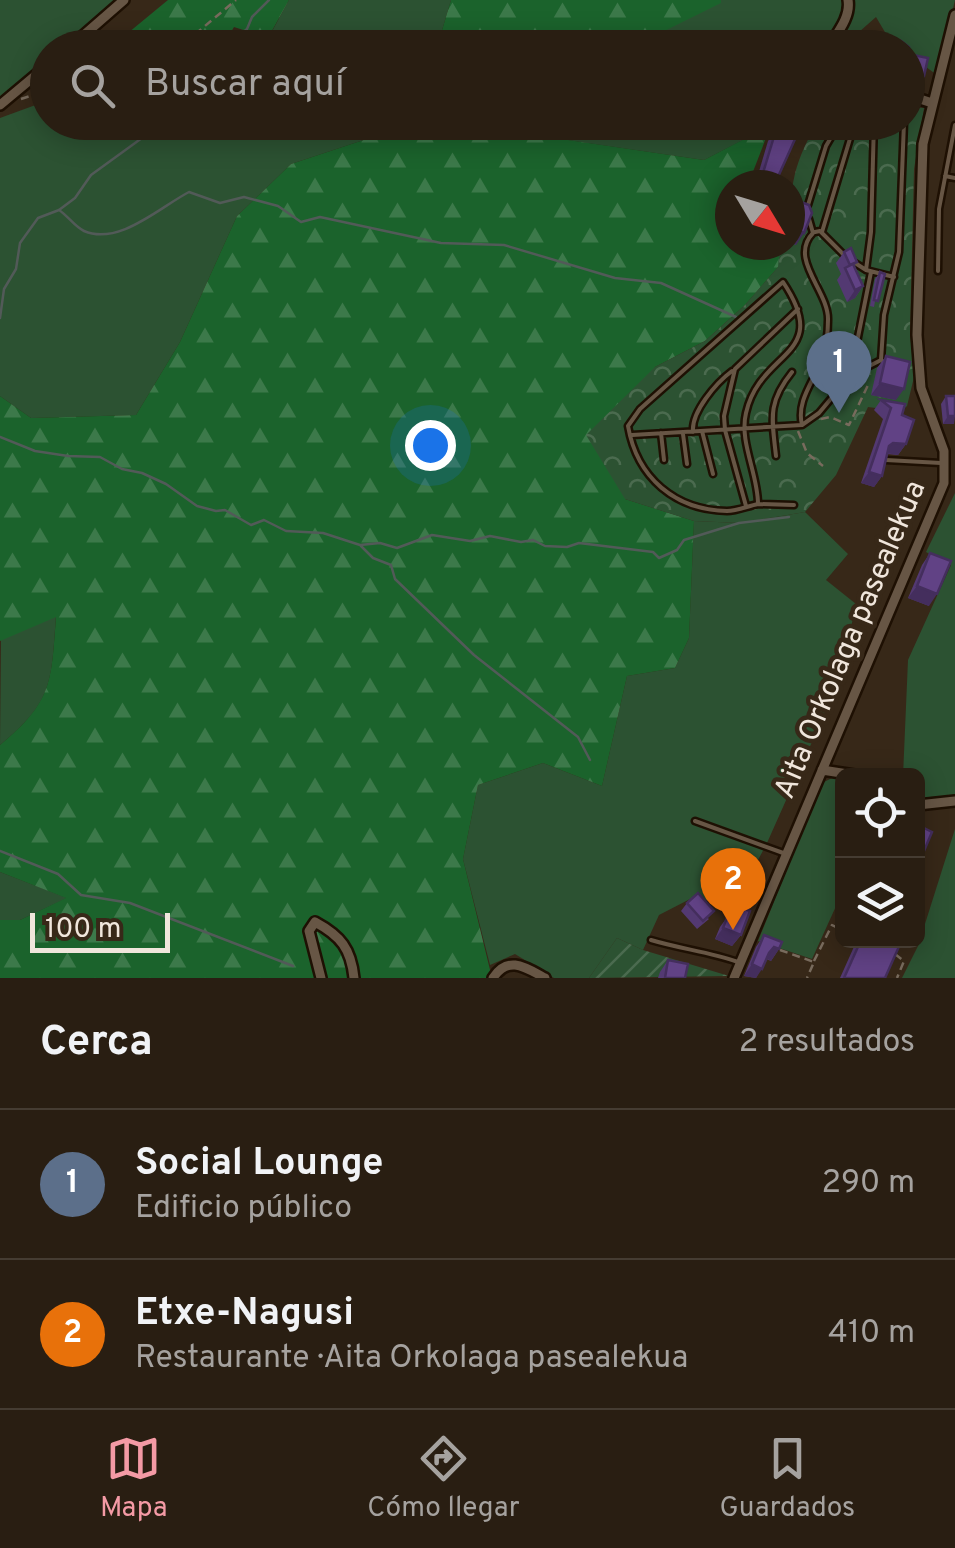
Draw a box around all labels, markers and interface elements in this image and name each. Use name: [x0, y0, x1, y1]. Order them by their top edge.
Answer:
search box: [30, 30, 925, 140]
icon: search: [65, 58, 120, 113]
text: Buscar aquí: [145, 61, 345, 110]
north arrow: [715, 170, 805, 260]
pin: 1: [806, 330, 872, 413]
your location: [405, 420, 456, 471]
street label: Aita Orkolaga pasealekua: [767, 475, 935, 805]
map controls: [835, 768, 925, 948]
button: locate: [835, 768, 925, 858]
pin: 2: [700, 848, 766, 930]
button: layers: [835, 858, 925, 948]
scale bar: [30, 908, 170, 953]
text: 100 m: [45, 912, 121, 948]
text: Cerca: [40, 1017, 153, 1070]
text: 2 resultados: [739, 1023, 915, 1063]
text: Social Lounge: [135, 1140, 383, 1189]
text: 1: [66, 1164, 79, 1204]
text: 290 m: [821, 1164, 915, 1204]
text: Edificio público: [135, 1189, 352, 1229]
text: Etxe-Nagusi: [135, 1290, 354, 1339]
text: 2: [63, 1314, 82, 1354]
text: 410 m: [828, 1314, 915, 1354]
text: Restaurante · Aita Orkolaga pasealekua: [135, 1339, 688, 1379]
tab: Mapa: [100, 1431, 168, 1527]
tab: Cómo llegar: [367, 1431, 520, 1527]
tab: Guardados: [720, 1431, 855, 1527]

